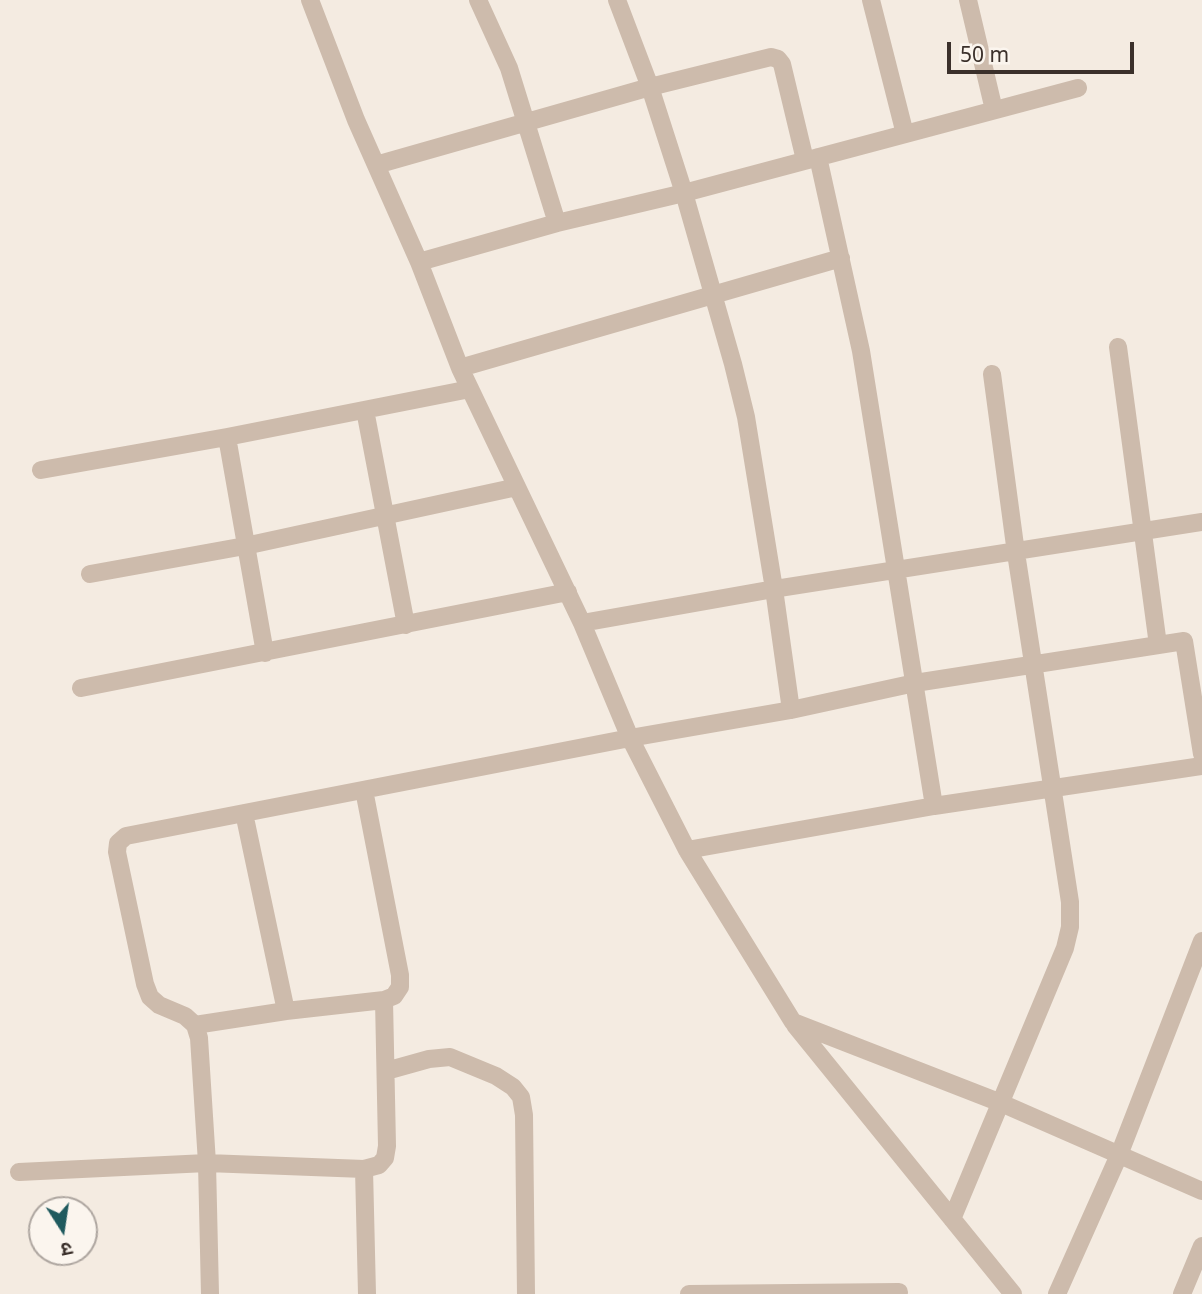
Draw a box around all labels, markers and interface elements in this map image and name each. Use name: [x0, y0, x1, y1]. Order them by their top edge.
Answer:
scale bar: [950, 28, 1137, 72]
text: 50 m: [960, 40, 1009, 68]
north arrow: [28, 1196, 98, 1266]
text: उ: [59, 1236, 75, 1263]

